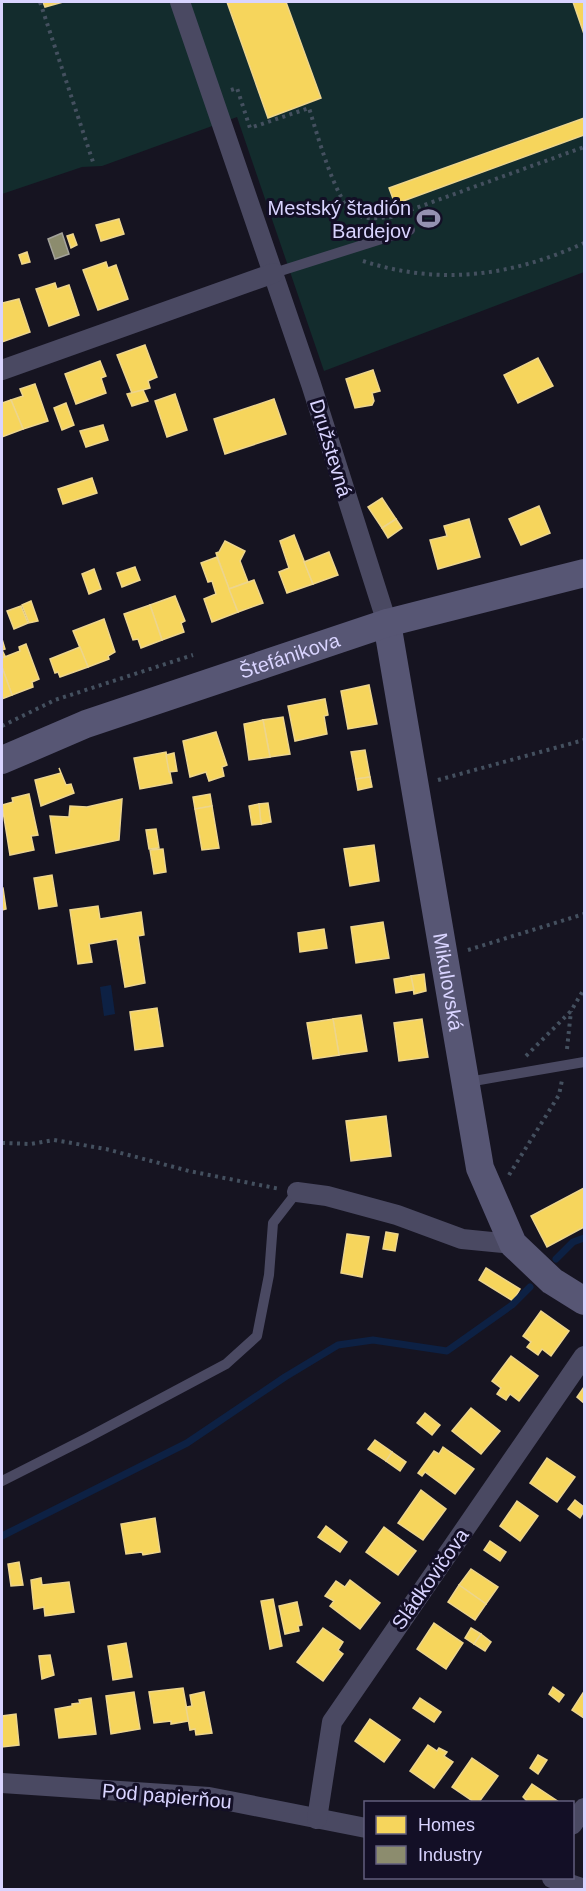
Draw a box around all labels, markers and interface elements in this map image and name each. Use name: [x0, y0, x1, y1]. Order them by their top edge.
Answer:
place label: Mestský štadión Bardejov: [268, 197, 411, 242]
sports icon: Mestský štadión Bardejov: [416, 206, 442, 232]
street label: Družstevná: [306, 396, 357, 500]
street label: Štefánikova: [236, 628, 343, 683]
street label: Mikulovská: [429, 931, 468, 1033]
street label: Sládkovičova: [387, 1524, 473, 1634]
street label: Pod papierňou: [101, 1779, 233, 1813]
legend: [364, 1801, 574, 1879]
text: Homes: [418, 1815, 475, 1835]
text: Industry: [418, 1845, 482, 1865]

